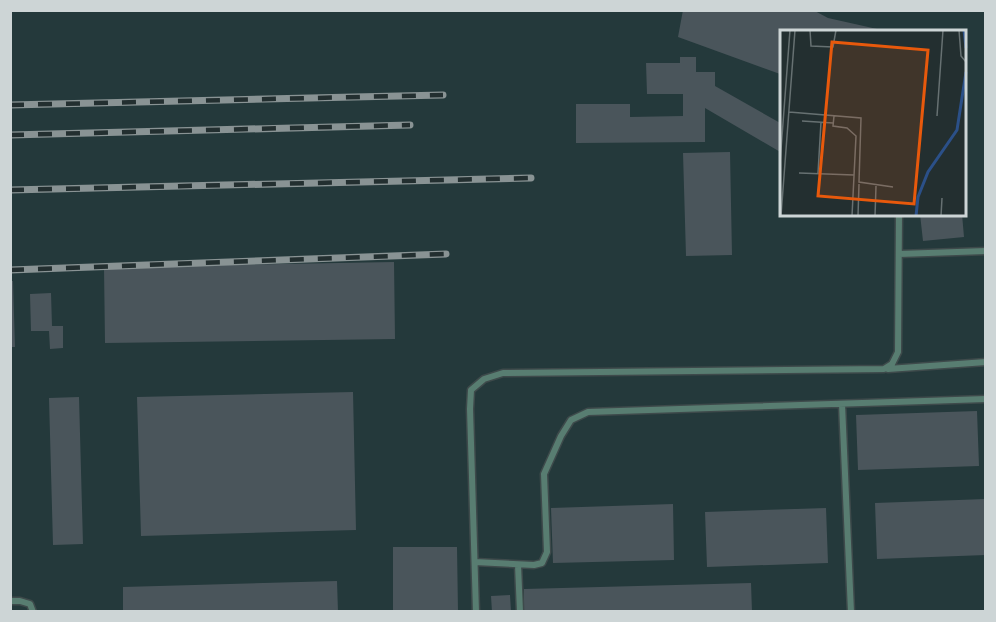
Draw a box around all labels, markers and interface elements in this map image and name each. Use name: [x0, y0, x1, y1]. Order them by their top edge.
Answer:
inset map: [780, 30, 966, 216]

